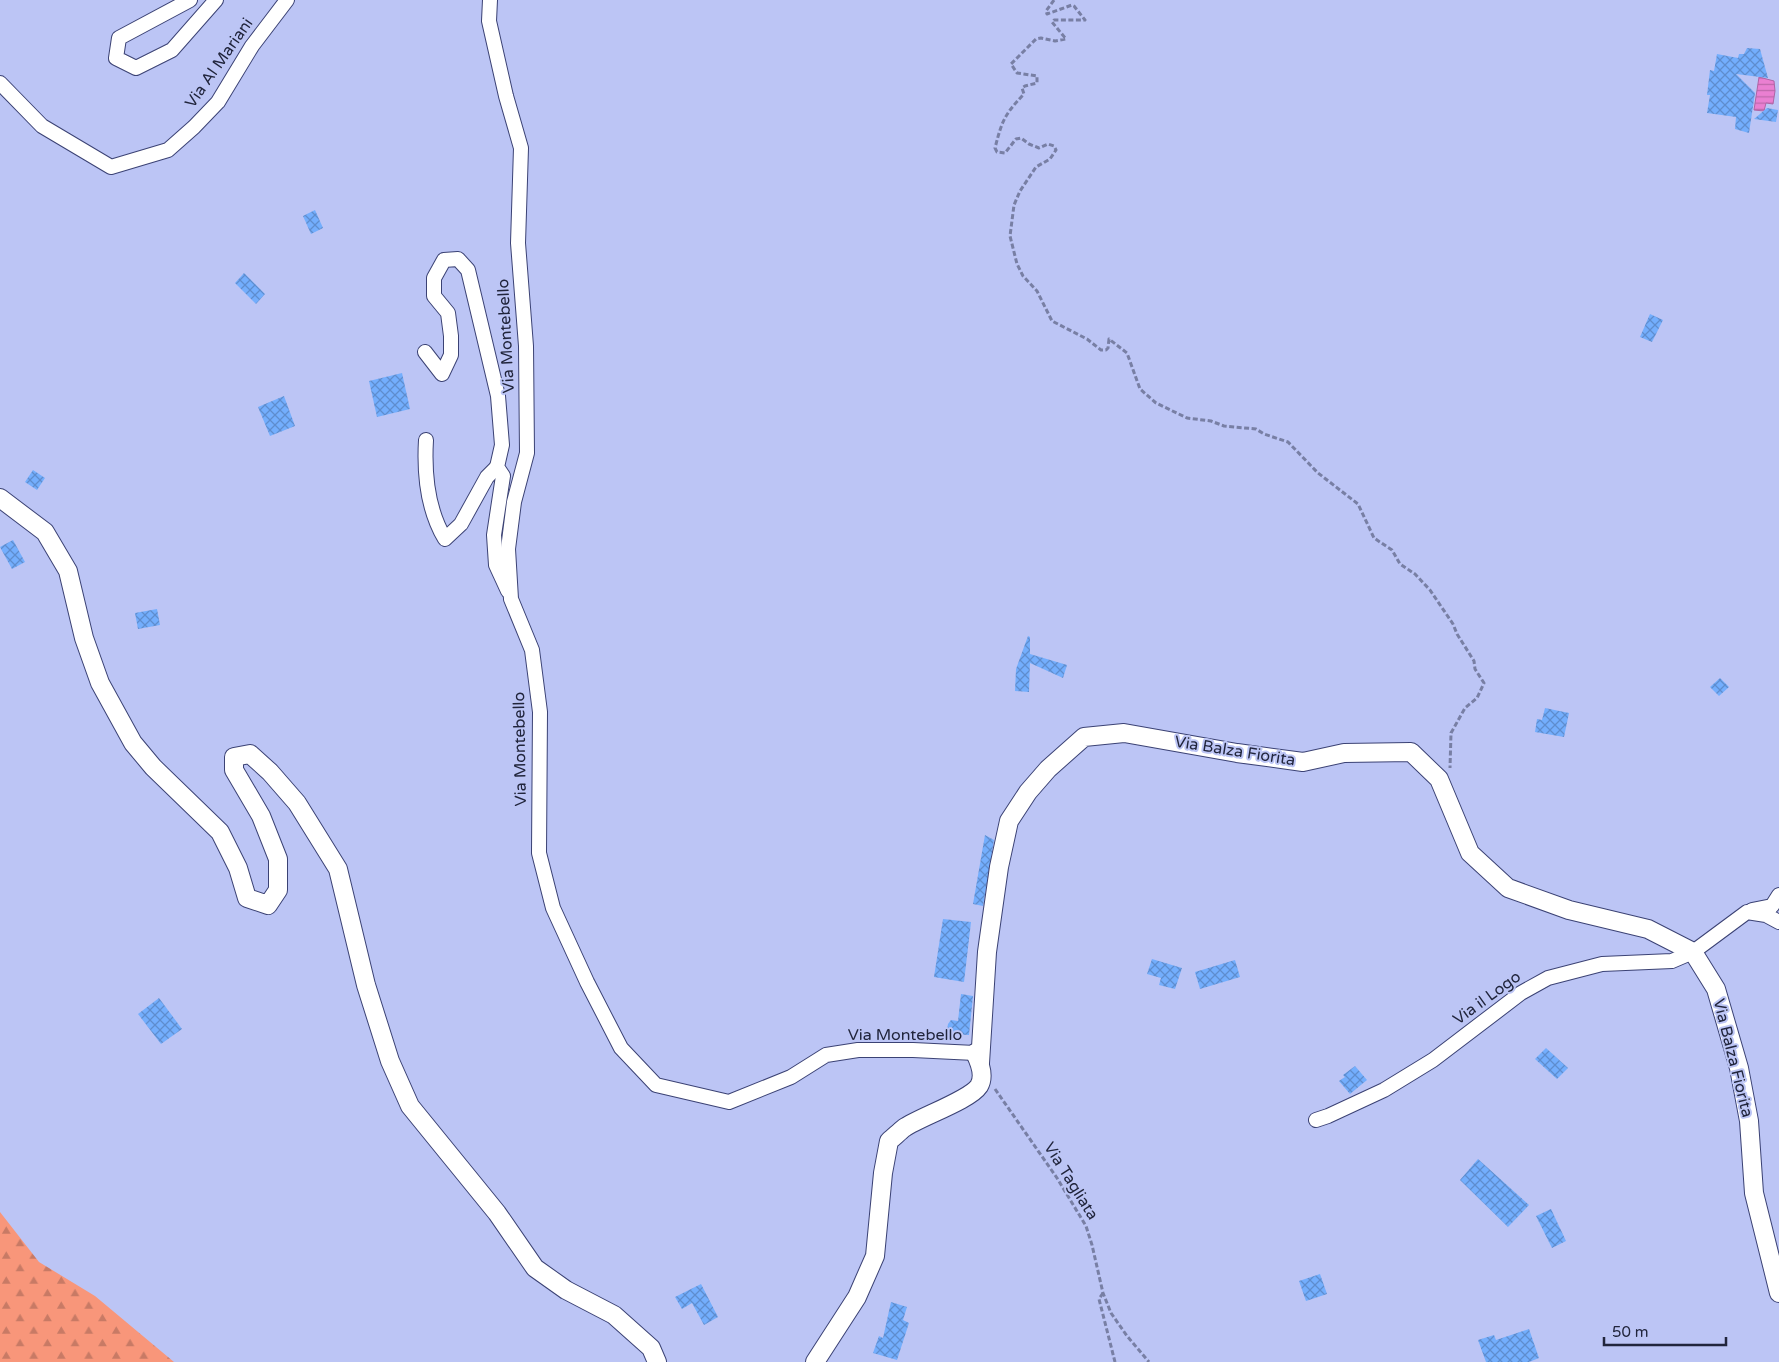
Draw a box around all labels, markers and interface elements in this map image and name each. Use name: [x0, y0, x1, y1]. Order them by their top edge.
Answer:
street label: Via Al Mariani: [181, 14, 257, 112]
street label: Via Montebello: [493, 278, 519, 394]
street label: Via Montebello: [509, 692, 531, 806]
street label: Via Balza Fiorita: [1173, 732, 1297, 770]
street label: Via il Logo: [1449, 967, 1525, 1029]
street label: Via Balza Fiorita: [1709, 997, 1757, 1119]
street label: Via Montebello: [848, 1025, 962, 1045]
street label: Via Tagliata: [1039, 1139, 1103, 1223]
scale bar: [1604, 1314, 1726, 1346]
text: 50 m: [1612, 1323, 1649, 1341]

